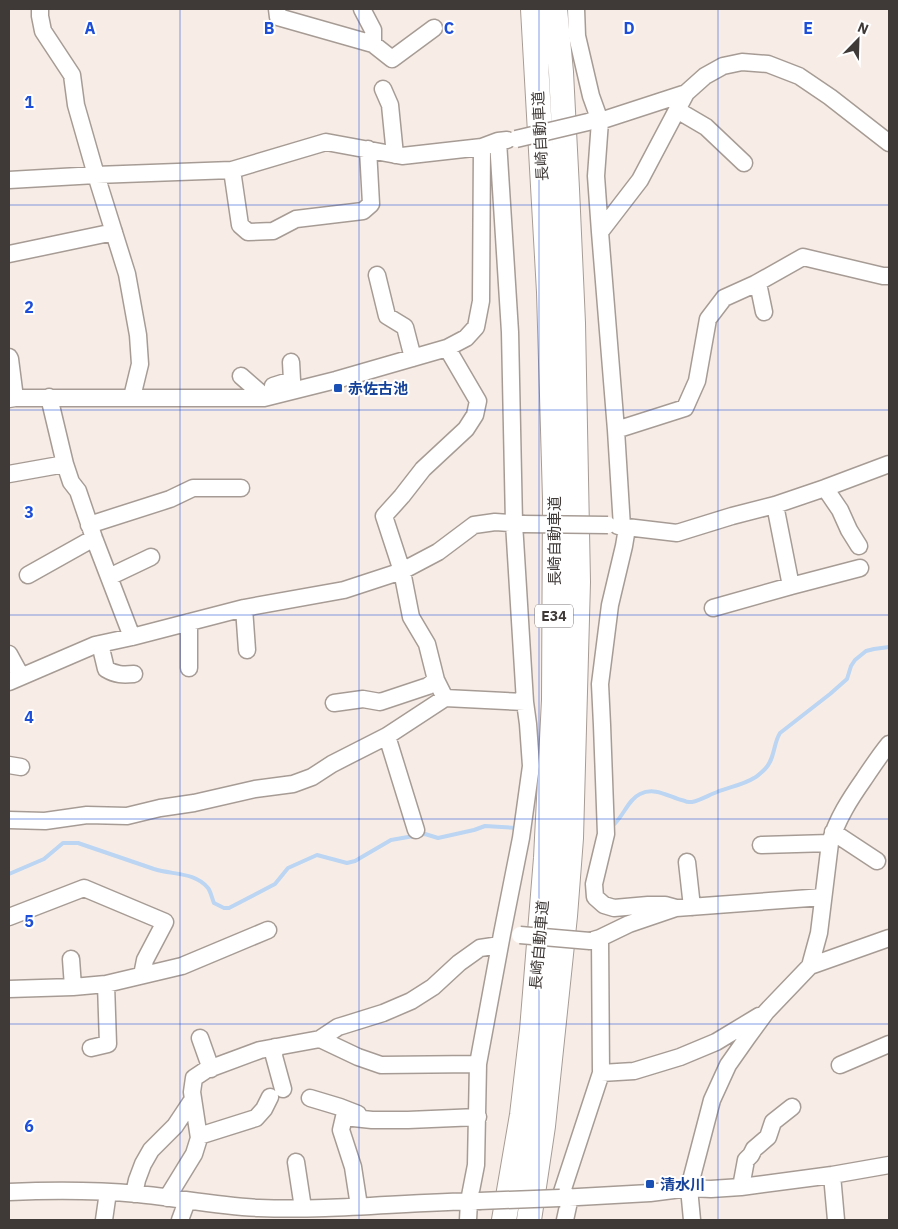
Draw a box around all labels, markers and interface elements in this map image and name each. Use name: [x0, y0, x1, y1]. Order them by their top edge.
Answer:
north arrow: [833, 15, 883, 65]
text: A: [85, 18, 96, 38]
text: B: [264, 18, 275, 38]
text: C: [444, 18, 454, 38]
text: D: [623, 18, 635, 38]
text: E: [803, 18, 813, 38]
text: N: [855, 18, 871, 38]
street label: 長崎自動車道: [528, 91, 552, 181]
text: 1: [24, 92, 34, 112]
text: 2: [24, 297, 34, 317]
place label: 赤佐古池: [348, 379, 408, 398]
marker: 赤佐古池: [332, 382, 344, 394]
street label: 長崎自動車道: [545, 496, 564, 586]
text: 3: [24, 502, 34, 522]
road number: E34: [535, 604, 573, 628]
text: 4: [24, 707, 34, 727]
street label: 長崎自動車道: [526, 899, 552, 991]
text: 5: [24, 911, 34, 931]
text: 6: [24, 1116, 34, 1136]
place label: 清水川: [660, 1175, 705, 1194]
marker: 清水川: [644, 1178, 656, 1190]

